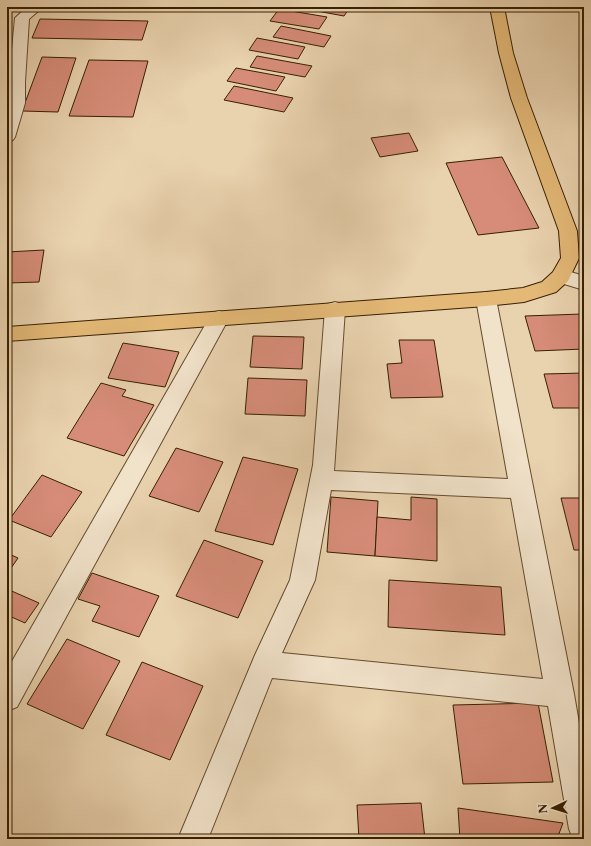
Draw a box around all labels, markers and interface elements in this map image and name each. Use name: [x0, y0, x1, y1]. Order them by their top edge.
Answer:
north arrow: [533, 788, 573, 828]
text: N: [536, 803, 550, 814]

